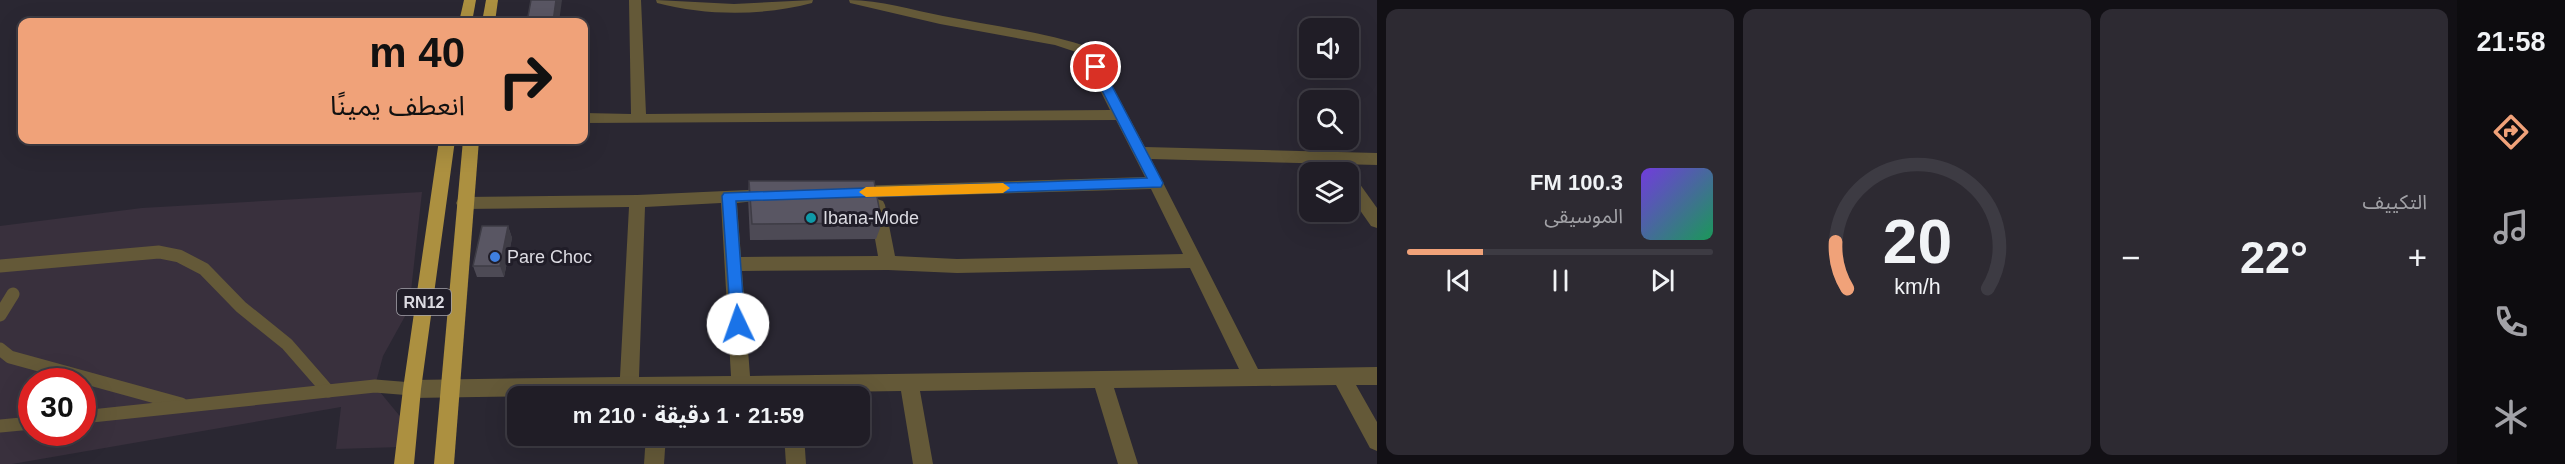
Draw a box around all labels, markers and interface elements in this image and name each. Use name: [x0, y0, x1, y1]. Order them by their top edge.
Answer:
map controls: [1299, 18, 1359, 222]
button: sound: [1299, 18, 1359, 78]
text: 21:58: [2476, 27, 2546, 57]
text: 40 m: [369, 29, 465, 76]
pin: [1070, 41, 1121, 92]
icon: right: [486, 42, 564, 120]
icon: arrive: [1079, 50, 1112, 83]
button: search: [1299, 90, 1359, 150]
text: انعطف يمينًا: [330, 91, 465, 121]
icon: directions: [2490, 111, 2532, 153]
button: layers: [1299, 162, 1359, 222]
text: 100.3 FM: [1530, 170, 1623, 195]
text: التكييف: [2363, 191, 2427, 213]
text: الموسيقى: [1544, 205, 1623, 227]
icon: music: [2490, 206, 2532, 248]
text: 20: [1882, 207, 1952, 276]
place label: Ibana-Mode: [823, 208, 919, 228]
marker: Ibana-Mode: [804, 211, 818, 225]
text: 22°: [2240, 232, 2308, 283]
text: −: [2121, 239, 2140, 276]
text: +: [2408, 239, 2427, 276]
place label: Pare Choc: [507, 247, 592, 267]
marker: Pare Choc: [488, 250, 502, 264]
icon: previous: [1442, 264, 1475, 297]
icon: pause: [1544, 264, 1577, 297]
icon: next: [1646, 264, 1679, 297]
text: km/h: [1894, 275, 1940, 299]
road number: RN12: [397, 289, 451, 315]
position arrow: [706, 292, 770, 356]
icon: phone: [2490, 301, 2532, 343]
speed limit sign: 30: [18, 368, 96, 446]
icon: climate: [2490, 396, 2532, 438]
text: 21:59 · 1 دقيقة · 210 m: [573, 403, 804, 428]

